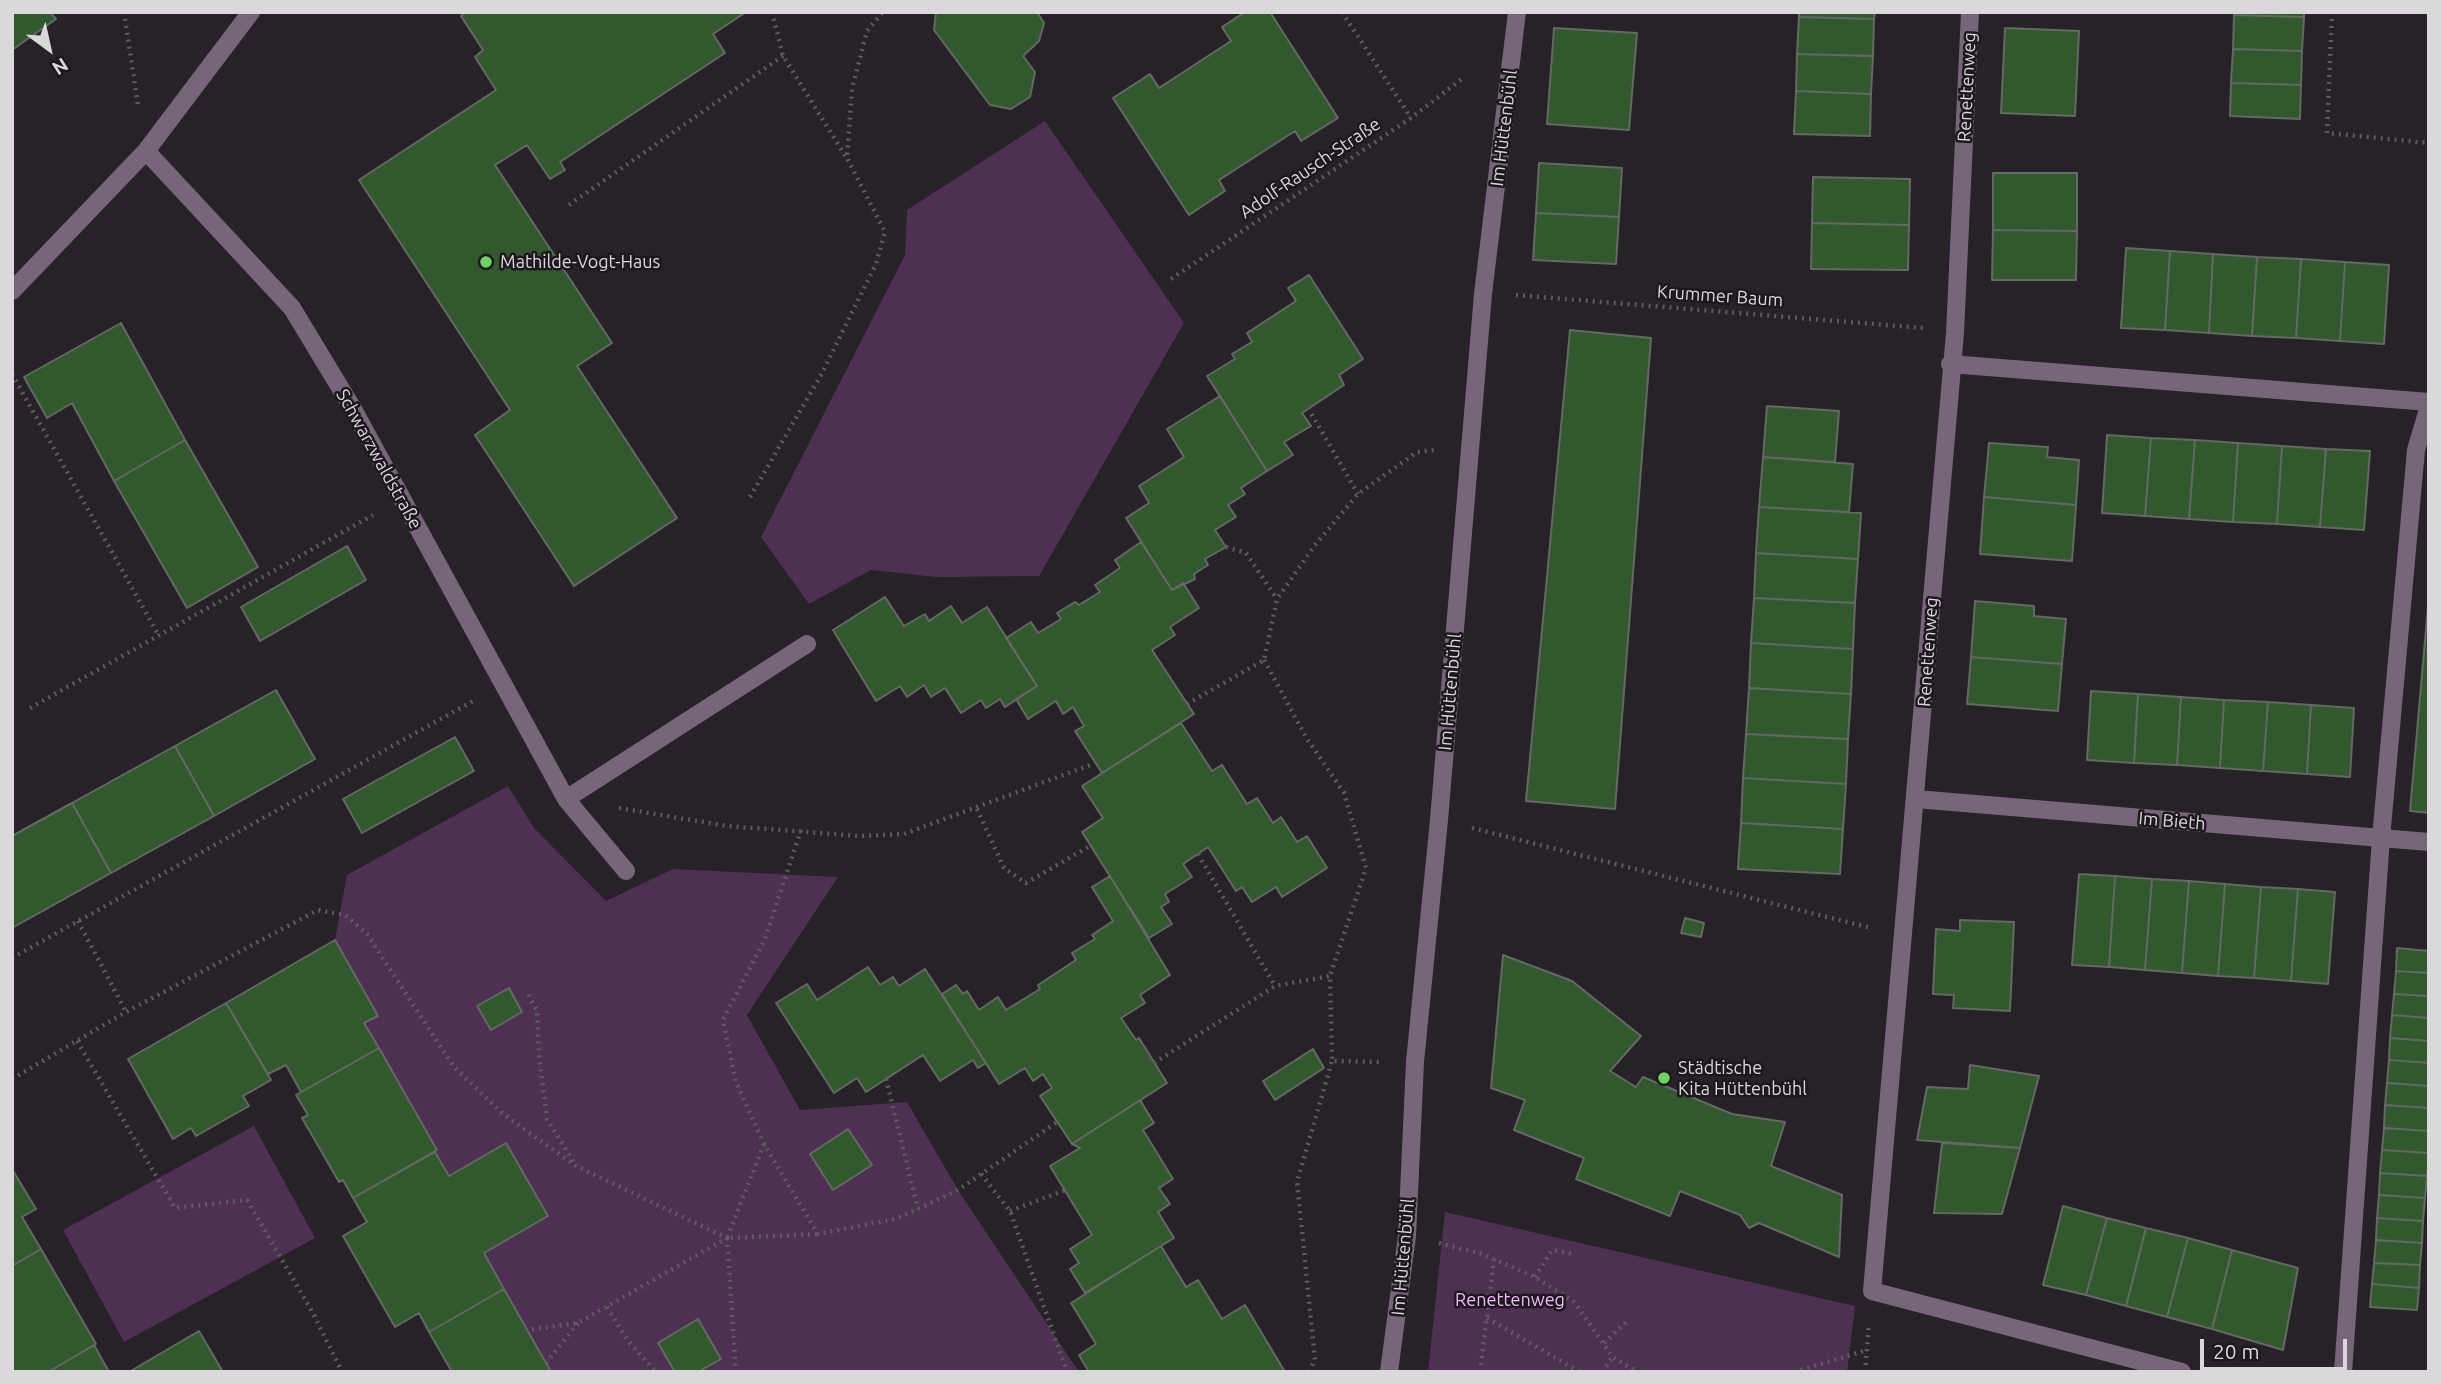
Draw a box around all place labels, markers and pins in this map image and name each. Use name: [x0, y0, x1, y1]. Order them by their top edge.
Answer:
place label: Mathilde-Vogt-Haus: [500, 251, 660, 273]
marker: Mathilde-Vogt-Haus: [478, 254, 494, 270]
place label: Städtische Kita Hüttenbühl: [1678, 1057, 1807, 1100]
marker: Städtische Kita Hüttenbühl: [1656, 1070, 1672, 1086]

